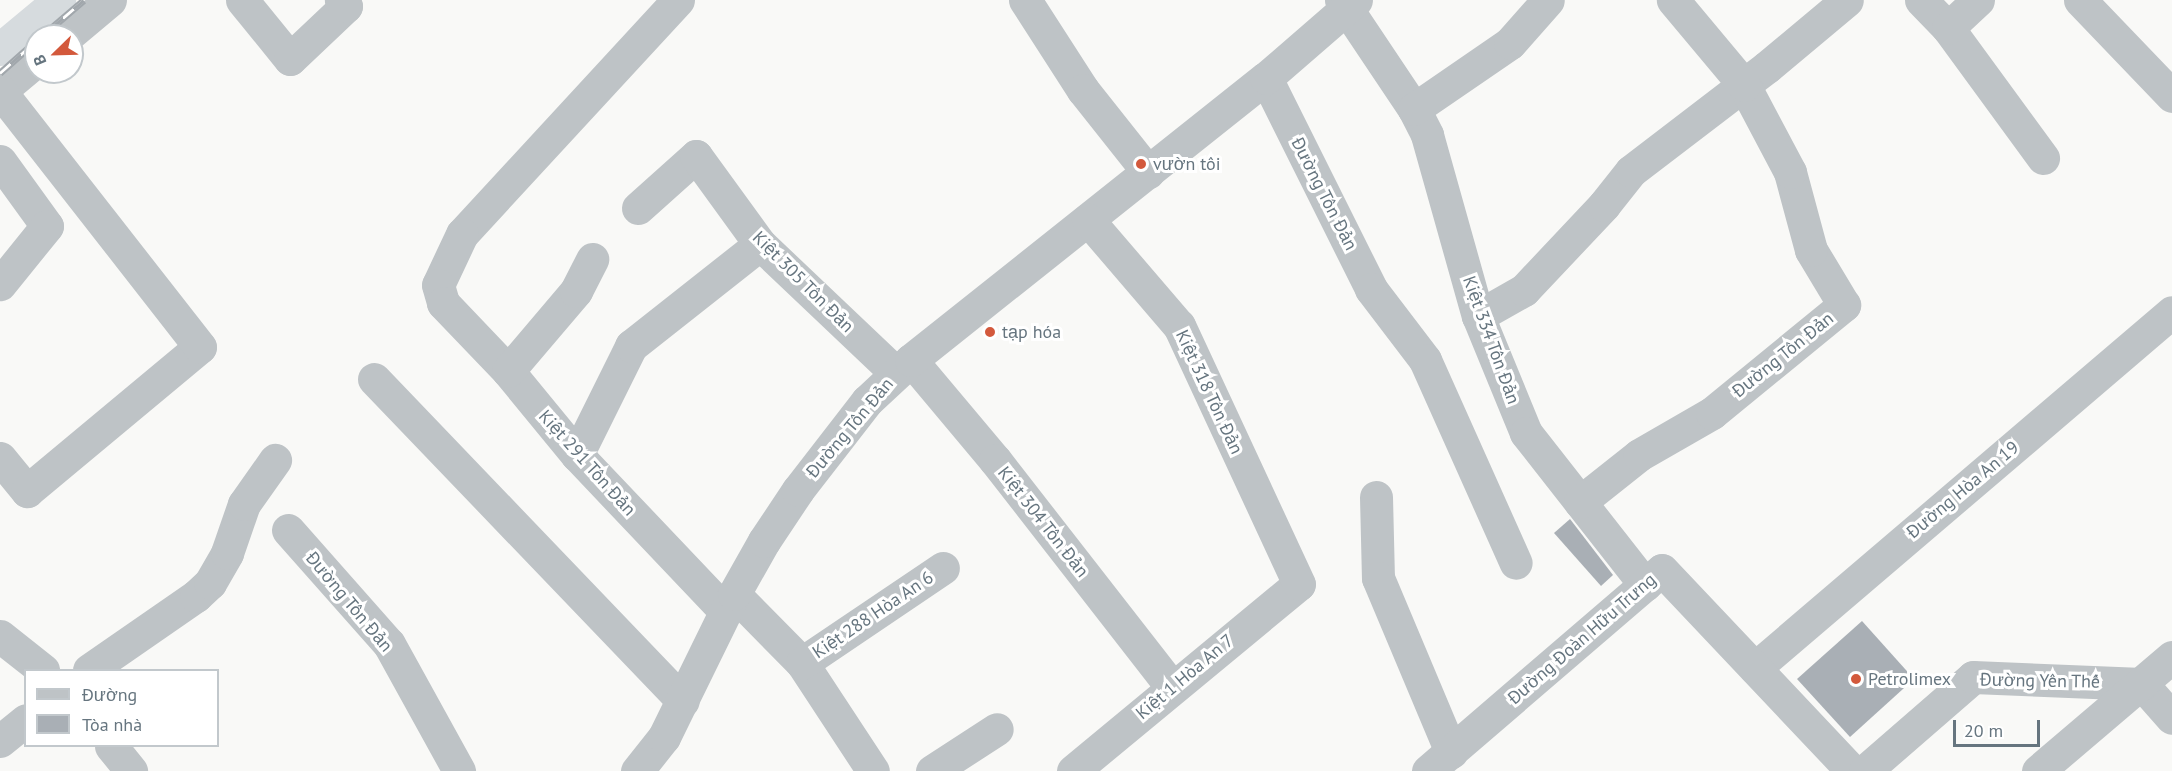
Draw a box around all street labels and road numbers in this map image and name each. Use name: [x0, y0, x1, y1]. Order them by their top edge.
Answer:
street label: Đường Tôn Đản: [1286, 134, 1362, 254]
street label: Kiệt 305 Tôn Đản: [748, 227, 858, 337]
street label: Kiệt 334 Tôn Đản: [1458, 273, 1524, 407]
street label: Đường Tôn Đản: [1728, 308, 1838, 402]
street label: Kiệt 318 Tôn Đản: [1171, 326, 1247, 458]
street label: Đường Tôn Đản: [802, 373, 898, 483]
street label: Kiệt 291 Tôn Đản: [534, 406, 640, 520]
street label: Đường Hòa An 19: [1902, 437, 2024, 543]
street label: Kiệt 304 Tôn Đản: [993, 462, 1093, 582]
street label: Đường Tôn Đản: [301, 547, 397, 657]
street label: Kiệt 288 Hòa An 6: [808, 567, 938, 663]
street label: Đường Đoàn Hữu Trưng: [1503, 569, 1661, 709]
street label: Kiệt 1 Hòa An 7: [1131, 630, 1239, 724]
street label: Đường Yên Thế: [1979, 669, 2101, 693]

